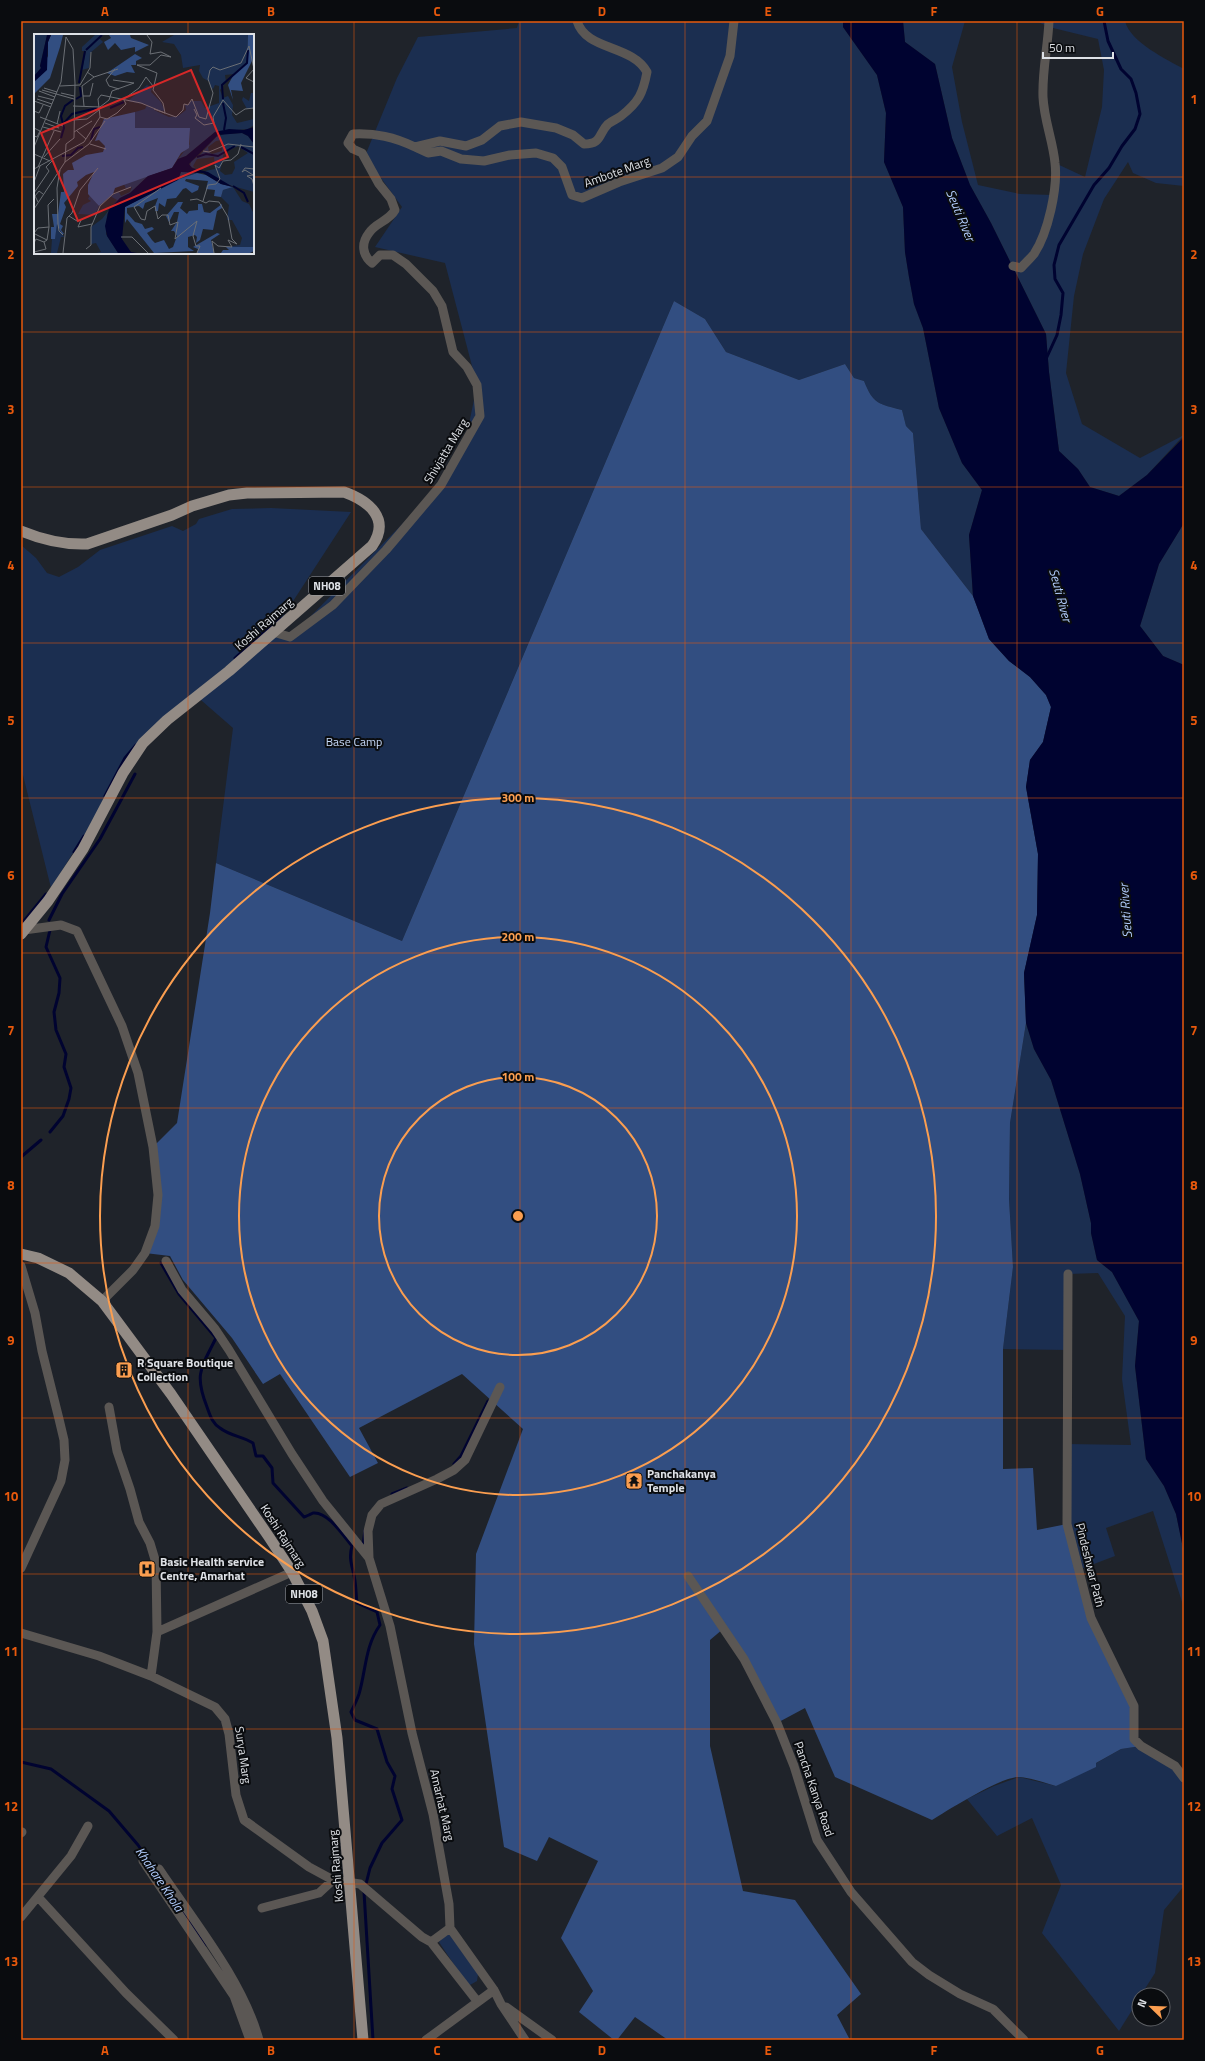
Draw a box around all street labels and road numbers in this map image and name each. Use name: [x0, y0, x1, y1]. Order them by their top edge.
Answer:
street label: Ambote Marg: [581, 151, 653, 192]
street label: Shivjatta Marg: [419, 414, 473, 487]
road number: NH08: [309, 577, 345, 595]
street label: Koshi Rajmarg: [230, 593, 297, 655]
street label: Koshi Rajmarg: [256, 1500, 311, 1571]
street label: Pindeshwar Path: [1071, 1521, 1110, 1609]
road number: NH08: [286, 1585, 322, 1603]
street label: Surya Marg: [230, 1725, 257, 1785]
street label: Pancha Kanya Road: [789, 1739, 840, 1839]
street label: Amarhat Marg: [425, 1767, 460, 1843]
street label: Koshi Rajmarg: [323, 1829, 348, 1903]

